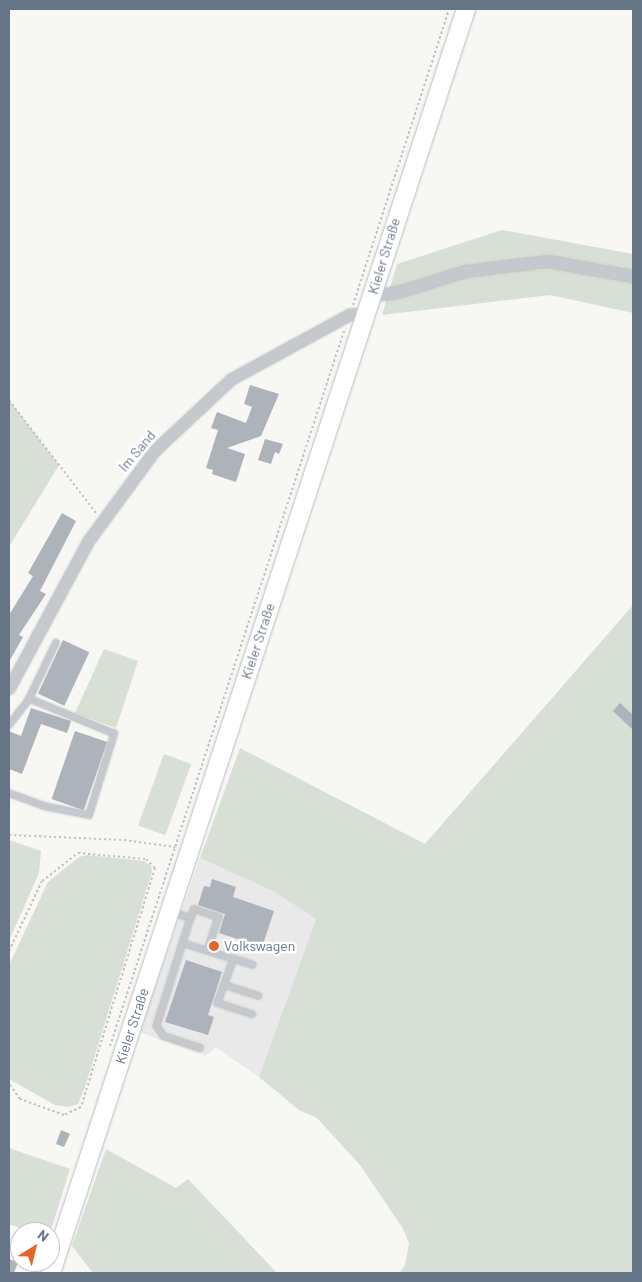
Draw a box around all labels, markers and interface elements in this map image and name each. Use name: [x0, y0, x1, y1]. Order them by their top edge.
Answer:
street label: Kieler Straße: [364, 216, 404, 296]
street label: Im Sand: [115, 427, 159, 475]
street label: Kieler Straße: [238, 601, 278, 681]
place label: Volkswagen: [224, 938, 295, 954]
marker: Volkswagen: [208, 940, 220, 952]
street label: Kieler Straße: [112, 986, 152, 1066]
north arrow: [10, 1222, 60, 1272]
text: N: [35, 1226, 52, 1245]

